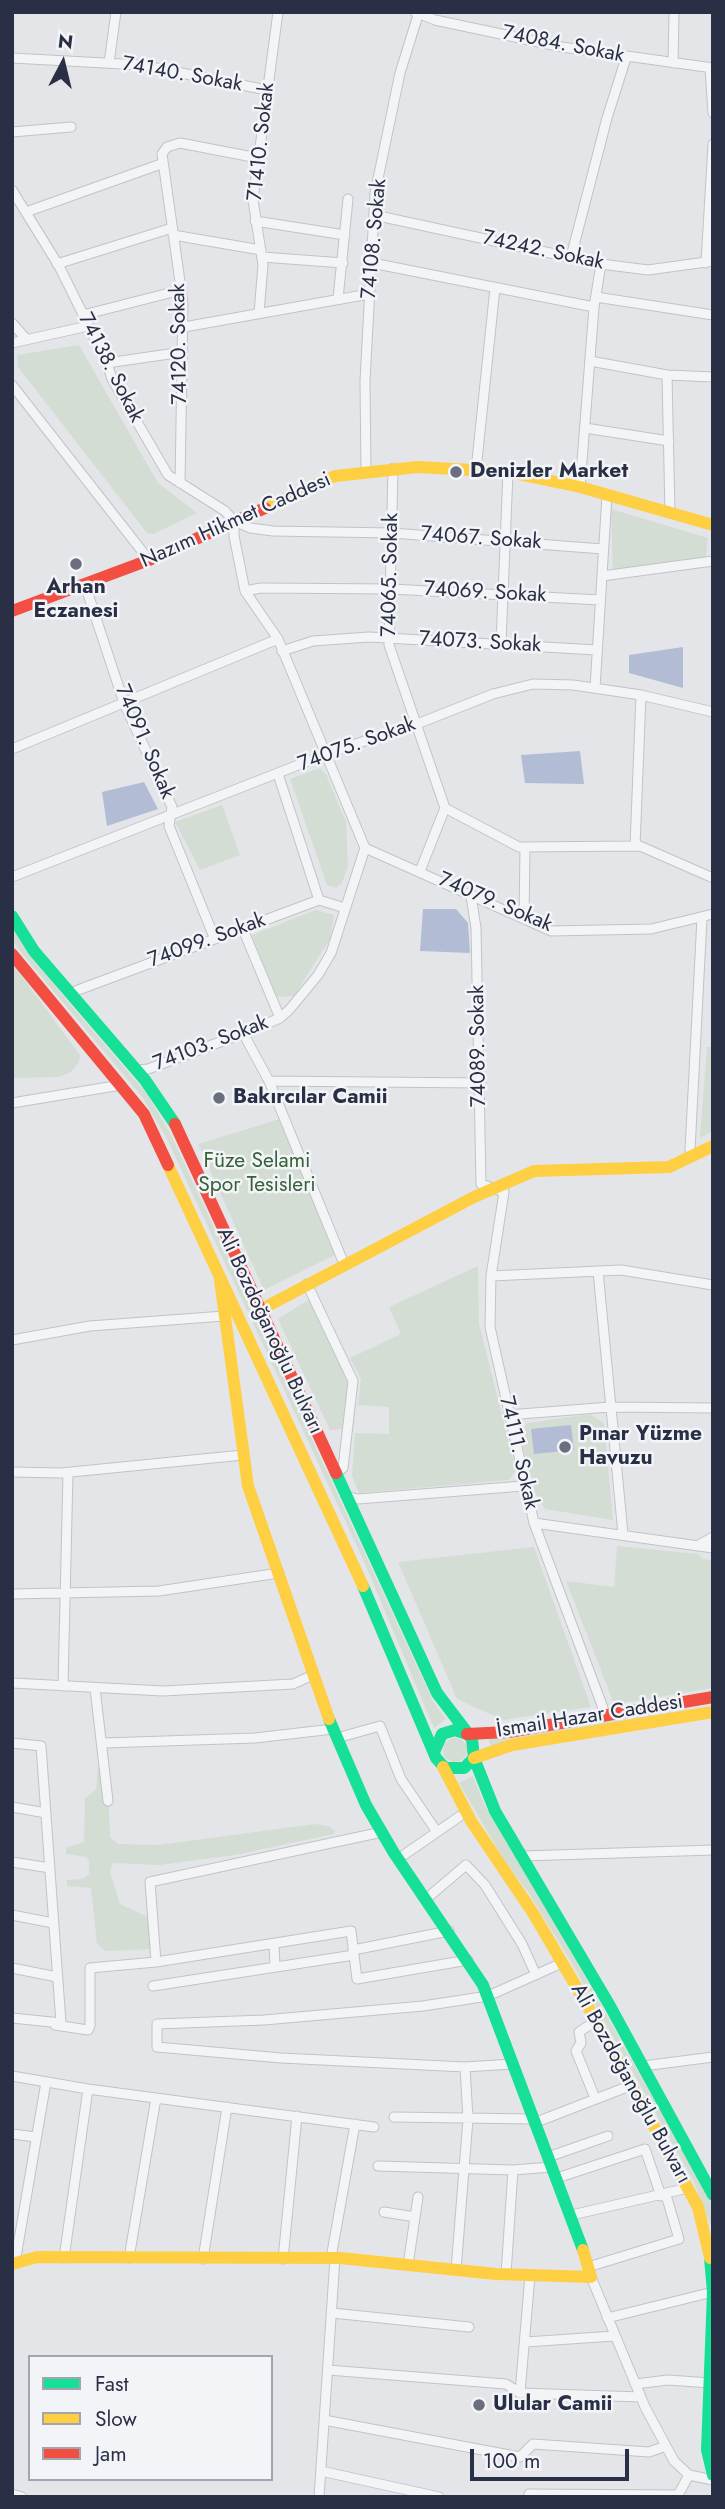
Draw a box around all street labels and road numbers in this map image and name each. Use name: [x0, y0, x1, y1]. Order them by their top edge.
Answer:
street label: 74084. Sokak: [500, 21, 626, 69]
street label: 74140. Sokak: [120, 52, 244, 98]
street label: 71410. Sokak: [243, 82, 281, 202]
street label: 74108. Sokak: [357, 178, 393, 300]
street label: 74242. Sokak: [480, 226, 606, 276]
street label: 74120. Sokak: [166, 283, 194, 405]
street label: 74138. Sokak: [72, 309, 148, 427]
street label: Nazım Hikmet Caddesi: [137, 468, 335, 574]
street label: 74065. Sokak: [377, 513, 405, 637]
street label: 74067. Sokak: [420, 522, 542, 556]
street label: 74069. Sokak: [423, 577, 547, 609]
street label: 74073. Sokak: [418, 627, 542, 659]
street label: 74091. Sokak: [109, 681, 179, 803]
street label: 74075. Sokak: [295, 712, 419, 778]
street label: 74079. Sokak: [434, 868, 556, 938]
street label: 74099. Sokak: [145, 908, 269, 974]
street label: 74089. Sokak: [465, 985, 493, 1107]
street label: 74103. Sokak: [150, 1011, 272, 1077]
street label: Ali Bozdoğanoğlu Bulvarı: [210, 1224, 328, 1438]
street label: 74111. Sokak: [493, 1394, 543, 1512]
street label: İsmail Hazar Caddesi: [495, 1690, 685, 1744]
street label: Ali Bozdoğanoğlu Bulvarı: [565, 1980, 695, 2188]

